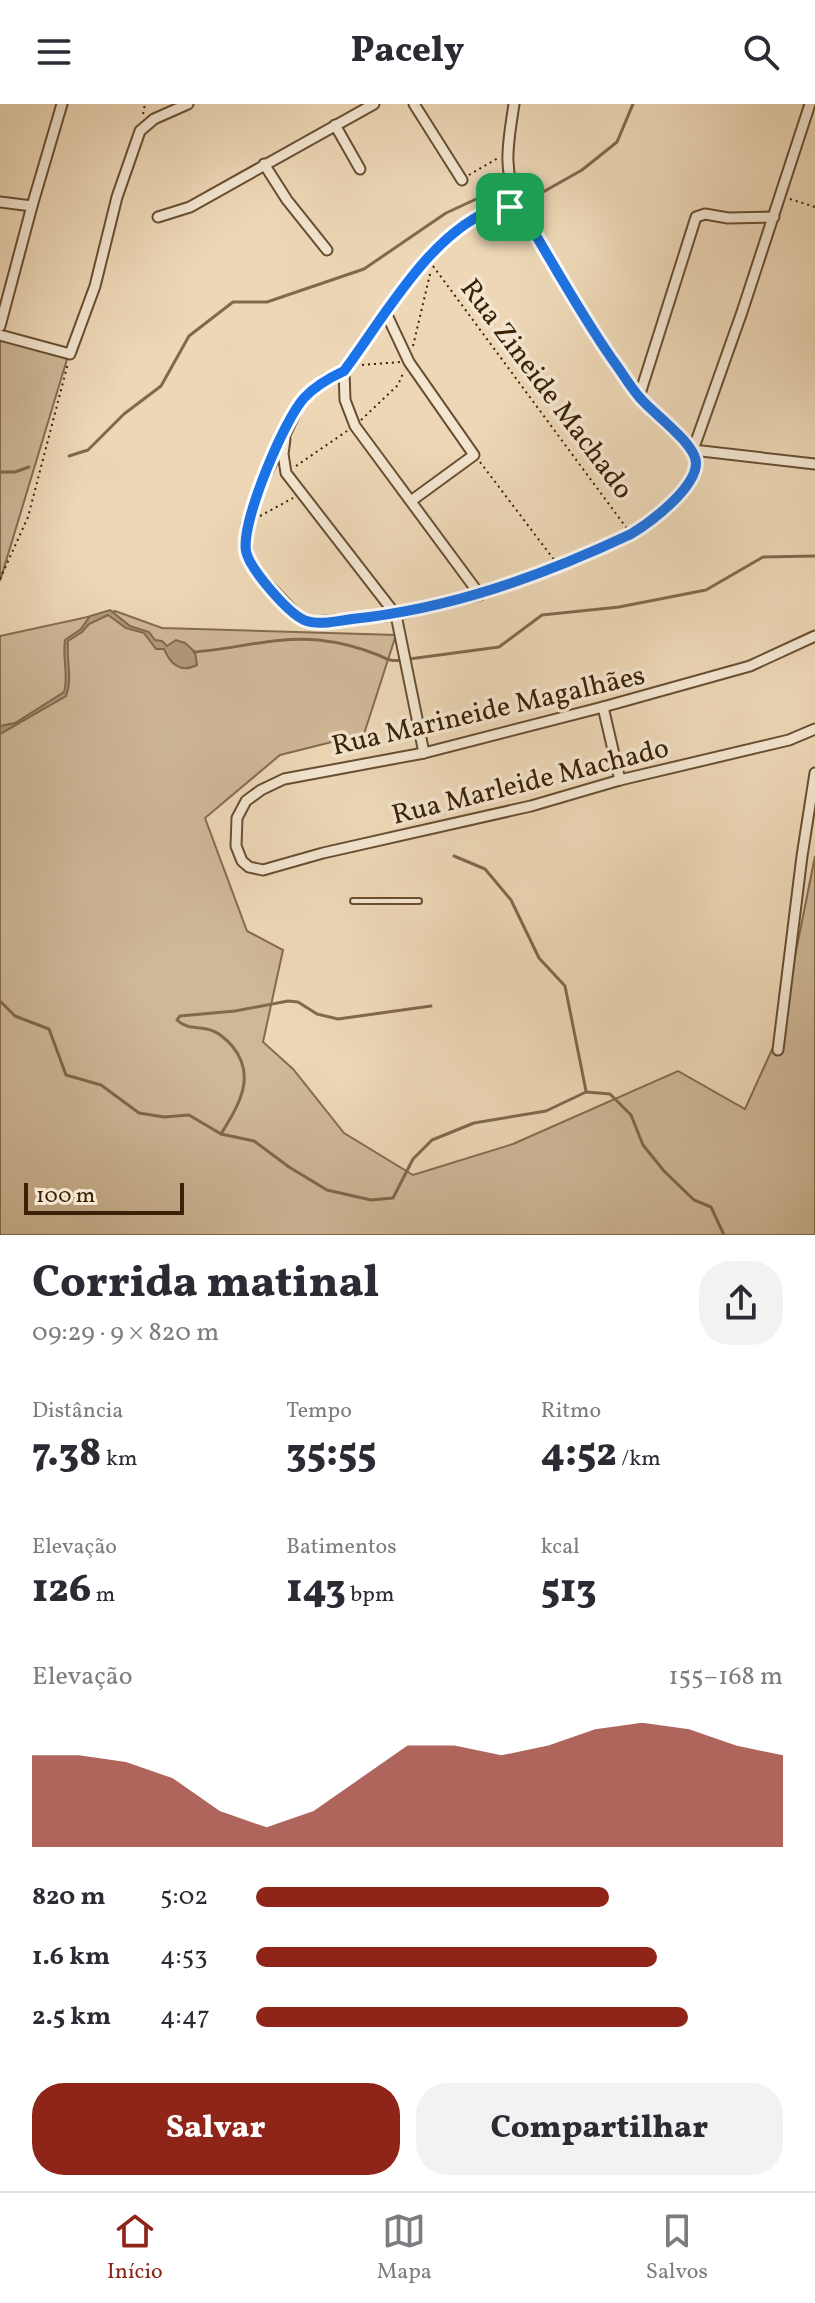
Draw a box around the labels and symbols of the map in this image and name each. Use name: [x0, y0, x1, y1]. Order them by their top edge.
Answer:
pin: [476, 173, 544, 241]
street label: Rua Zineide Machado: [450, 271, 642, 508]
street label: Rua Marineide Magalhães: [328, 656, 649, 766]
street label: Rua Marleide Machado: [388, 729, 673, 836]
scale bar: [24, 1179, 184, 1215]

